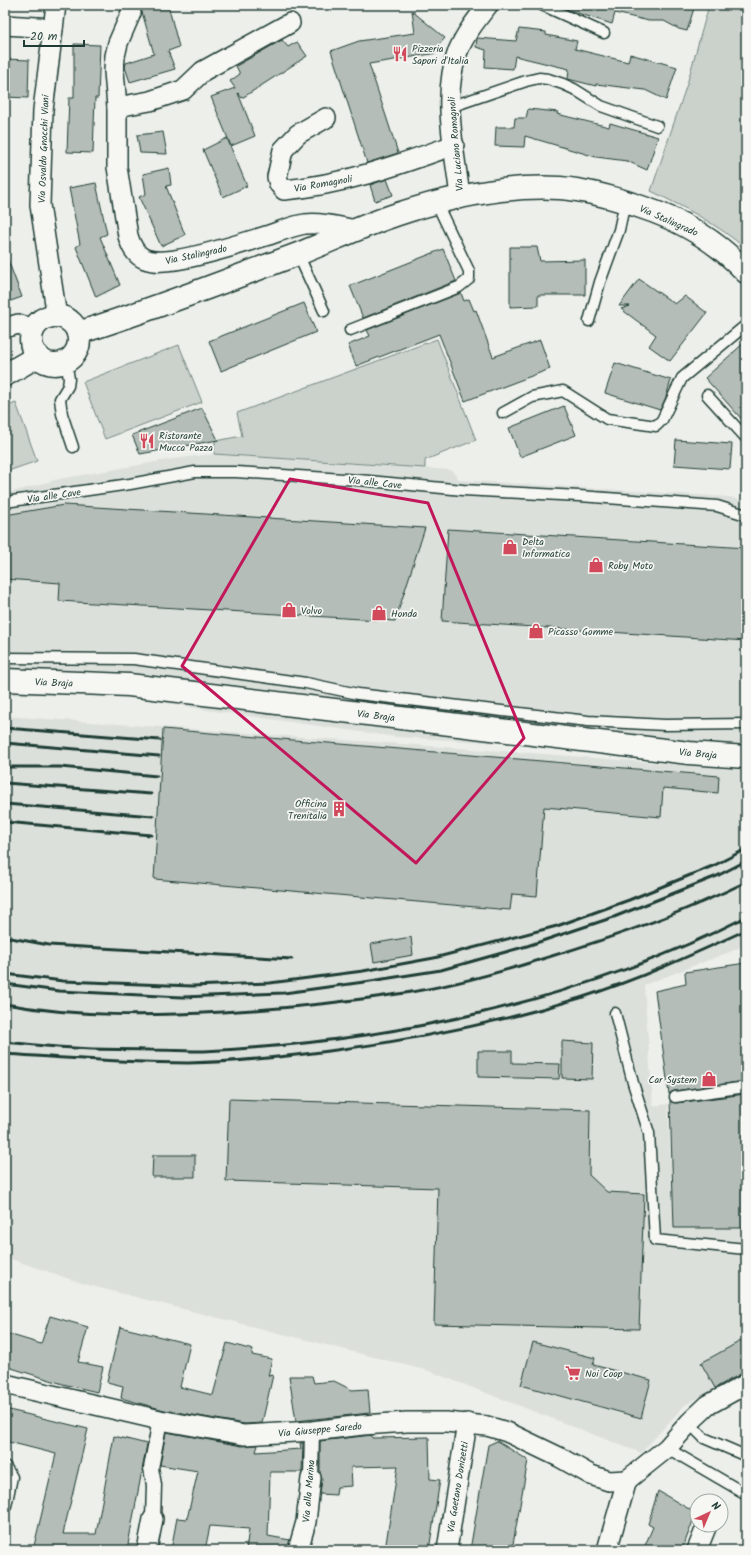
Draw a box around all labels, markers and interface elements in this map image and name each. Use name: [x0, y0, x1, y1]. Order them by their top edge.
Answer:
scale bar: [24, 22, 84, 48]
text: 20 m: [30, 27, 58, 46]
place label: Pizzeria Sapori d'Italia: [412, 41, 469, 69]
restaurant icon: Pizzeria Sapori d'Italia: [391, 45, 409, 63]
street label: Via Osvaldo Gnocchi Viani: [34, 94, 54, 203]
street label: Via Luciano Romagnoli: [444, 96, 468, 192]
street label: Via Romagnoli: [293, 171, 354, 197]
street label: Via Stalingrado: [637, 201, 701, 241]
street label: Via Stalingrado: [164, 241, 229, 269]
place label: Ristorante Mucca Pazza: [159, 428, 213, 456]
restaurant icon: Ristorante Mucca Pazza: [138, 432, 156, 450]
street label: Via alle Cave: [347, 472, 403, 494]
street label: Via alle Cave: [26, 484, 82, 508]
place label: Delta Informatica: [522, 534, 570, 562]
shop icon: Delta Informatica: [501, 538, 519, 556]
shop icon: Roby Moto: [587, 556, 605, 574]
place label: Roby Moto: [608, 558, 654, 574]
shop icon: Volvo: [280, 601, 298, 619]
place label: Volvo: [301, 603, 323, 619]
shop icon: Honda: [370, 604, 388, 622]
place label: Honda: [391, 606, 418, 622]
shop icon: Picasso Gomme: [527, 622, 545, 640]
place label: Picasso Gomme: [548, 624, 614, 640]
street label: Via Braja: [35, 674, 74, 692]
street label: Via Braja: [356, 706, 396, 726]
street label: Via Braja: [678, 744, 718, 764]
place label: Officina Trenitalia: [288, 796, 327, 824]
building icon: Officina Trenitalia: [330, 800, 348, 818]
shop icon: Car System: [700, 1070, 718, 1088]
place label: Car System: [648, 1072, 697, 1088]
supermarket icon: Noi Coop: [564, 1364, 582, 1382]
place label: Noi Coop: [585, 1366, 623, 1382]
street label: Via Giuseppe Saredo: [278, 1418, 363, 1442]
street label: Via Gaetano Donizetti: [443, 1440, 473, 1534]
street label: Via alla Marina: [298, 1459, 320, 1523]
north arrow: [689, 1493, 729, 1533]
text: N: [706, 1498, 724, 1515]

